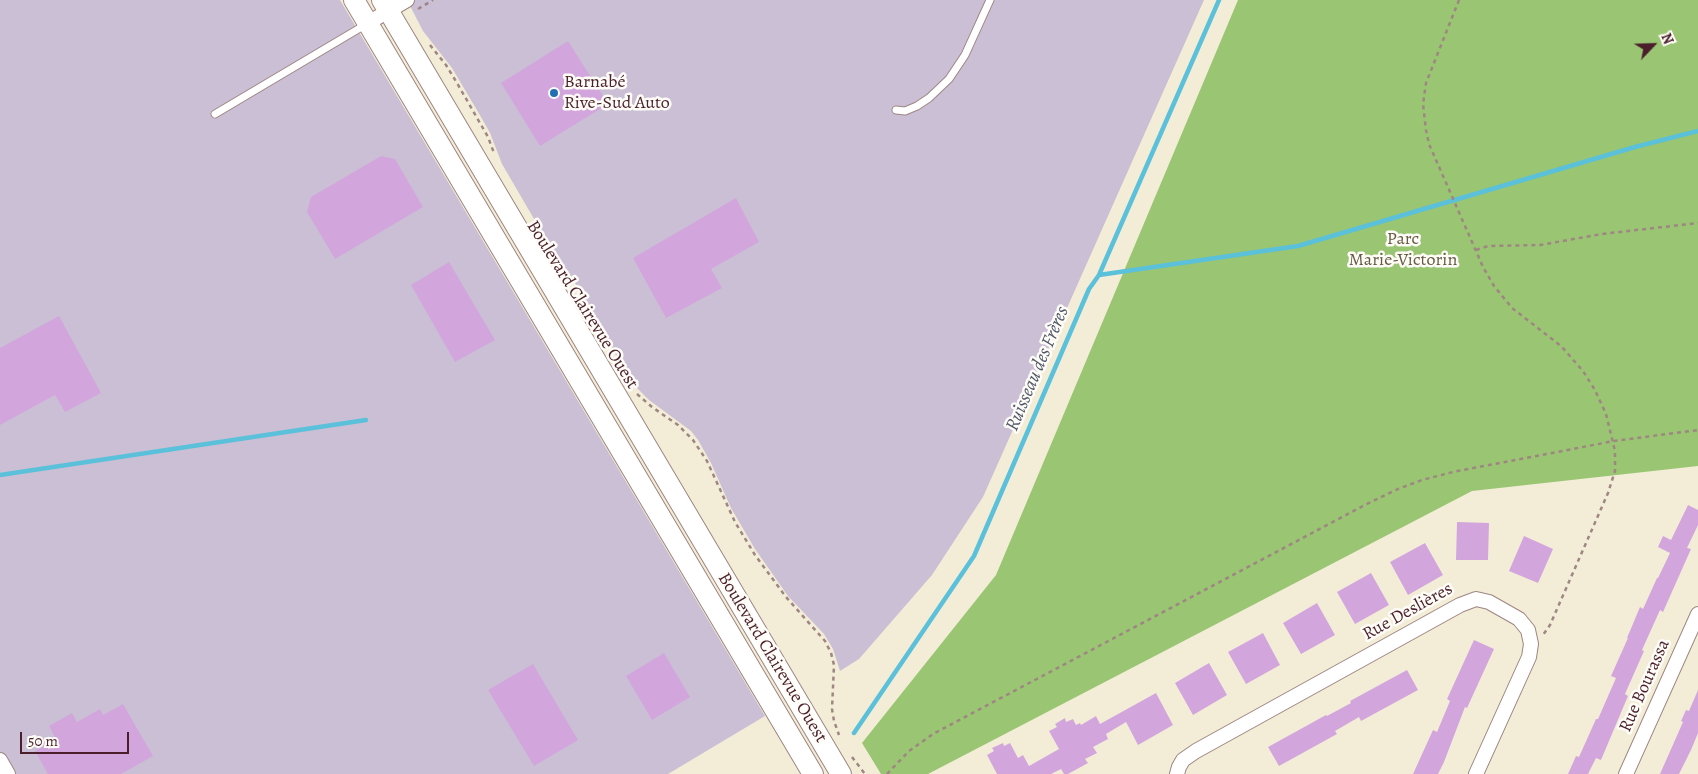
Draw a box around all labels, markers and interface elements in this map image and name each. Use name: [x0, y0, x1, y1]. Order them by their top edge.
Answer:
north arrow: [1628, 20, 1678, 70]
text: N: [1656, 30, 1678, 47]
place label: Barnabé Rive-Sud Auto: [564, 72, 670, 115]
marker: Barnabé Rive-Sud Auto: [548, 87, 560, 99]
street label: Boulevard Clairevue Ouest: [521, 217, 643, 393]
park label: Parc Marie-Victorin: [1349, 229, 1457, 272]
water label: Ruisseau des Frères: [1002, 303, 1074, 435]
street label: Boulevard Clairevue Ouest: [713, 569, 831, 747]
street label: Rue Deslières: [1359, 578, 1457, 646]
street label: Rue Bourassa: [1615, 636, 1675, 736]
scale bar: [22, 722, 131, 754]
text: 50 m: [28, 731, 58, 751]

